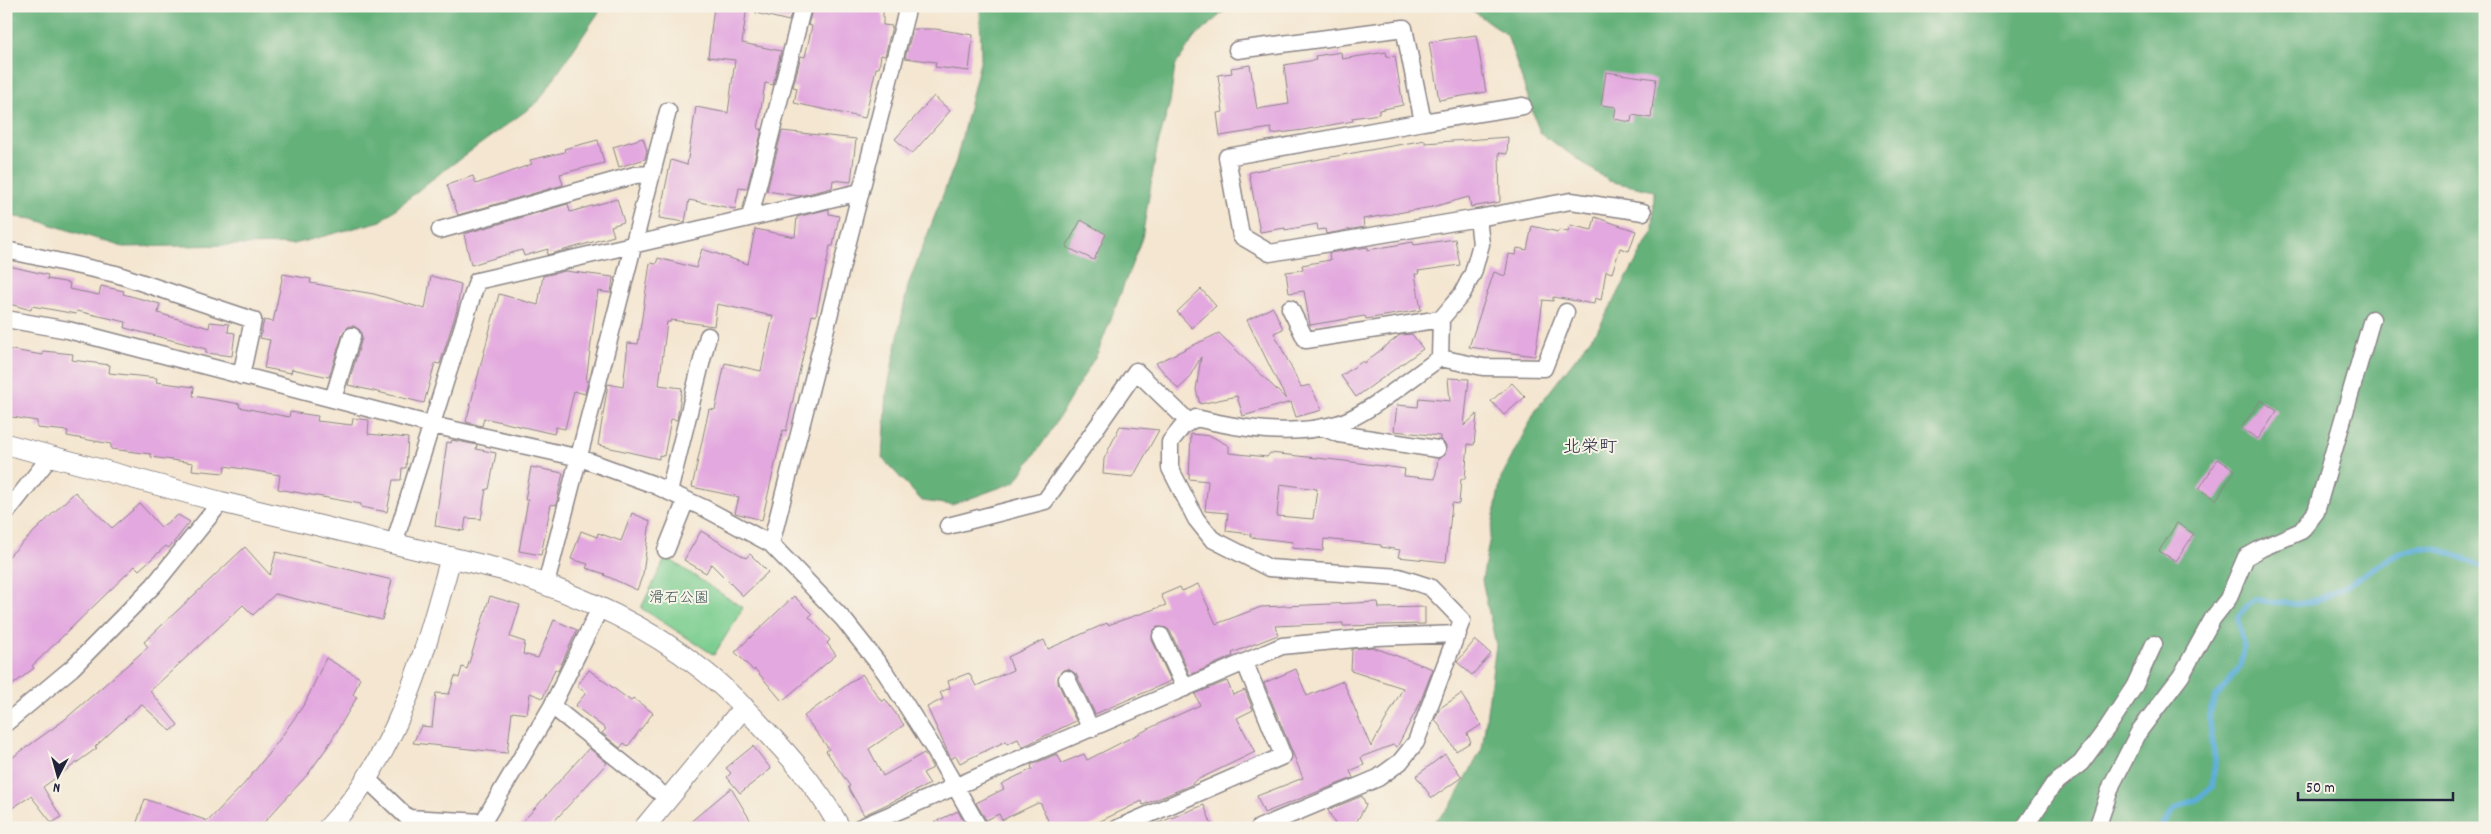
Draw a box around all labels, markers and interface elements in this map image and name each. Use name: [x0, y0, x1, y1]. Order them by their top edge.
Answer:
district label: 北栄町: [1563, 436, 1617, 461]
park label: 滑石公園: [649, 588, 709, 610]
north arrow: [32, 752, 82, 802]
scale bar: [2298, 769, 2454, 801]
text: N: [52, 777, 61, 797]
text: 50 m: [2306, 778, 2335, 800]

